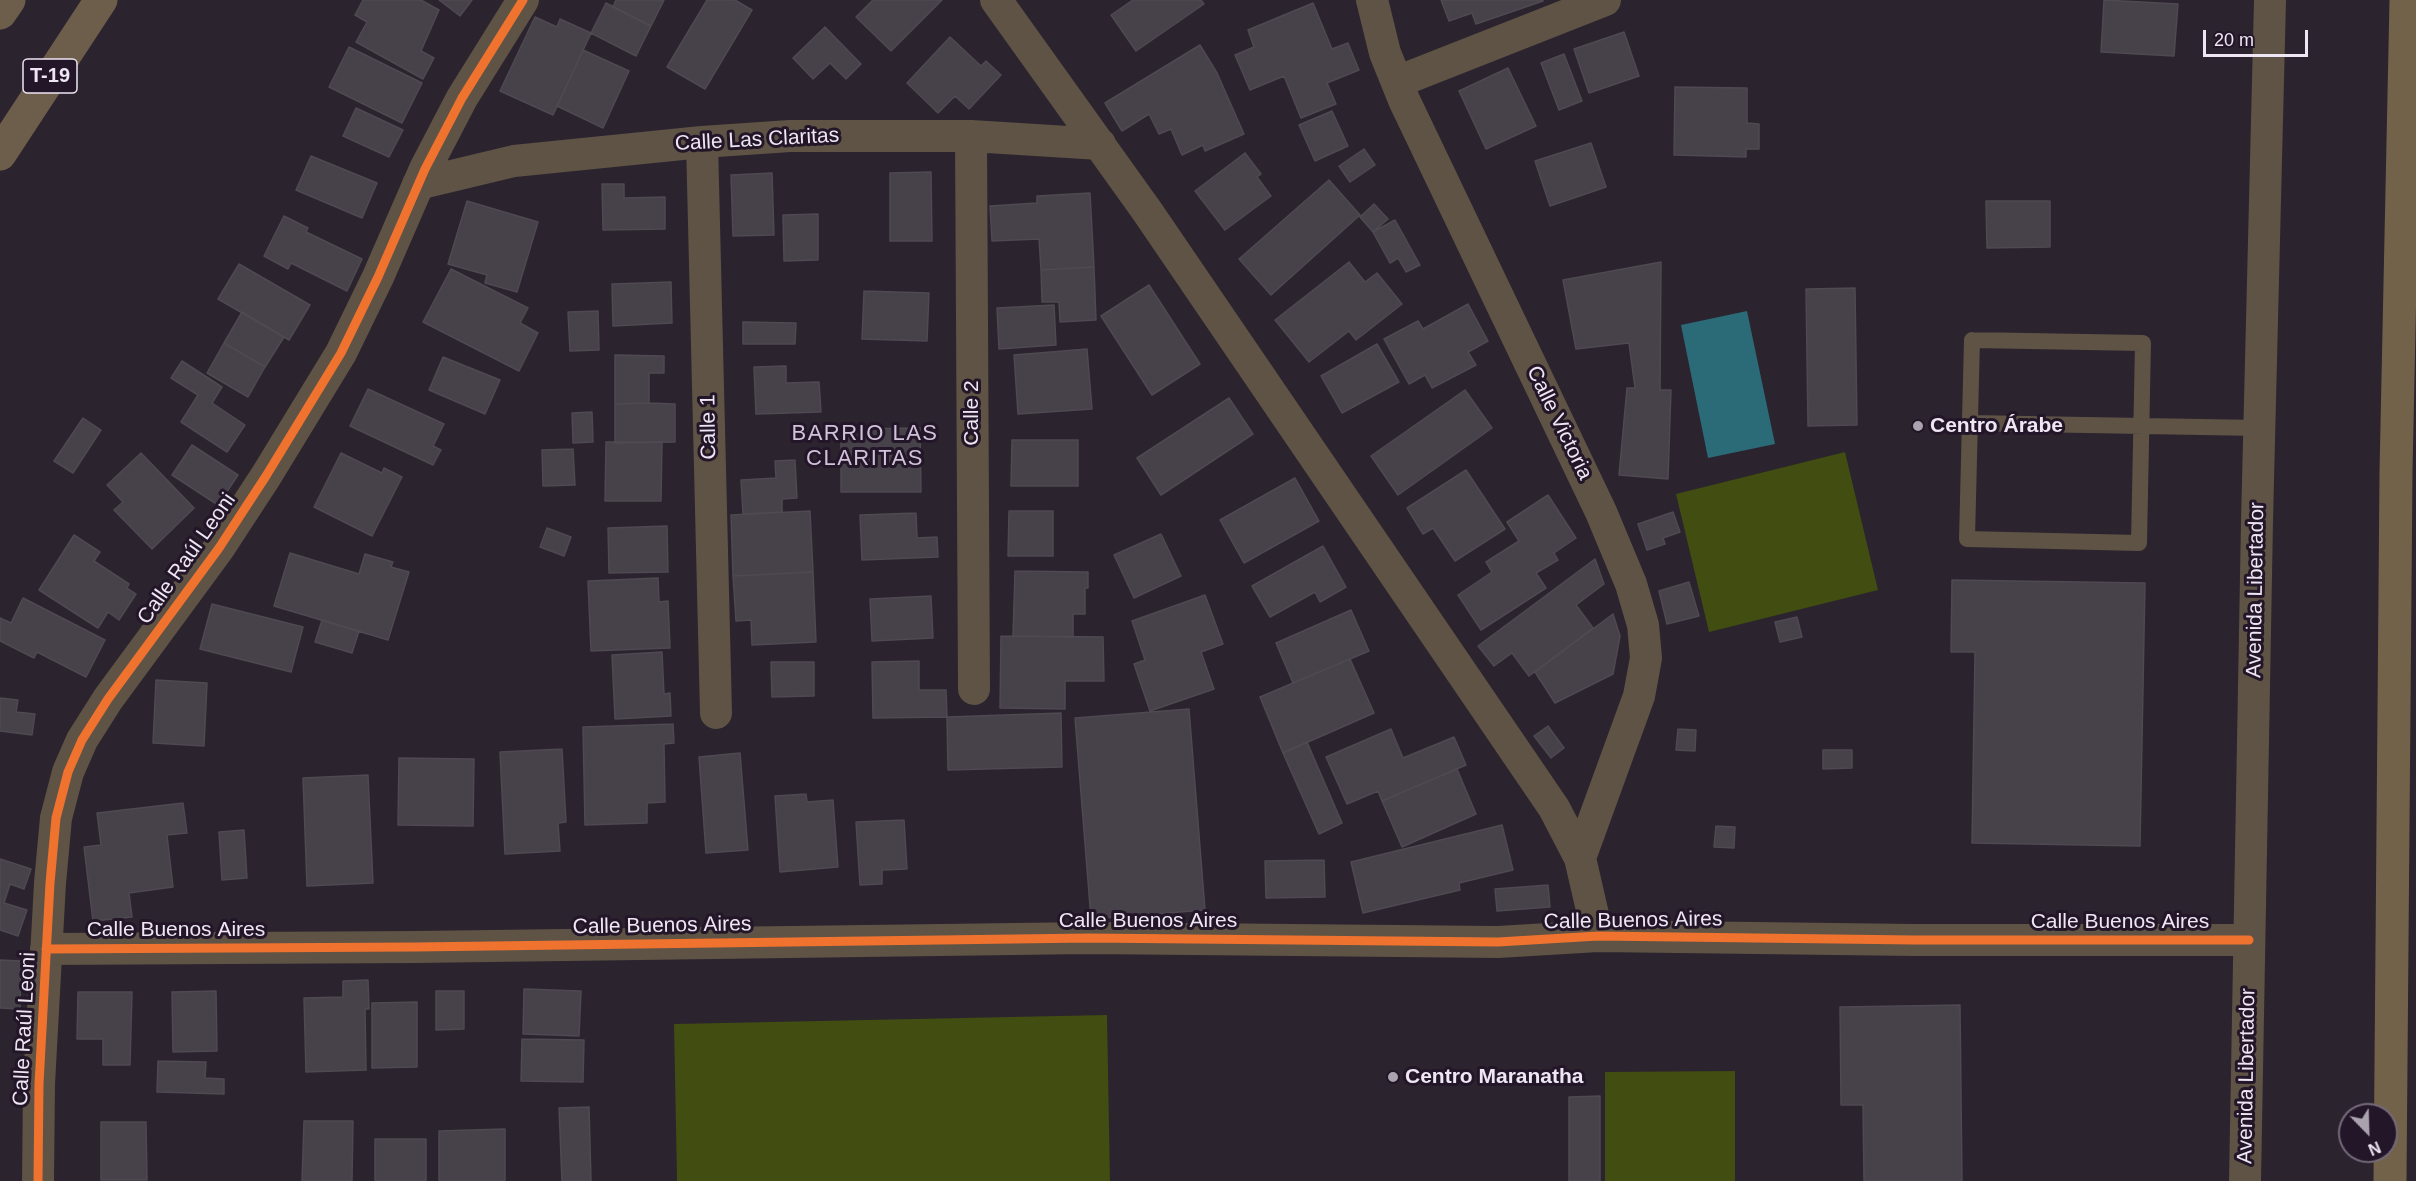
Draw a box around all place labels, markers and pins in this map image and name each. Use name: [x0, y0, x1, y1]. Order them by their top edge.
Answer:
place label: Centro Árabe: [1930, 413, 2063, 439]
marker: Centro Árabe: [1911, 419, 1925, 433]
place label: Centro Maranatha: [1405, 1064, 1584, 1090]
marker: Centro Maranatha: [1386, 1070, 1400, 1084]

